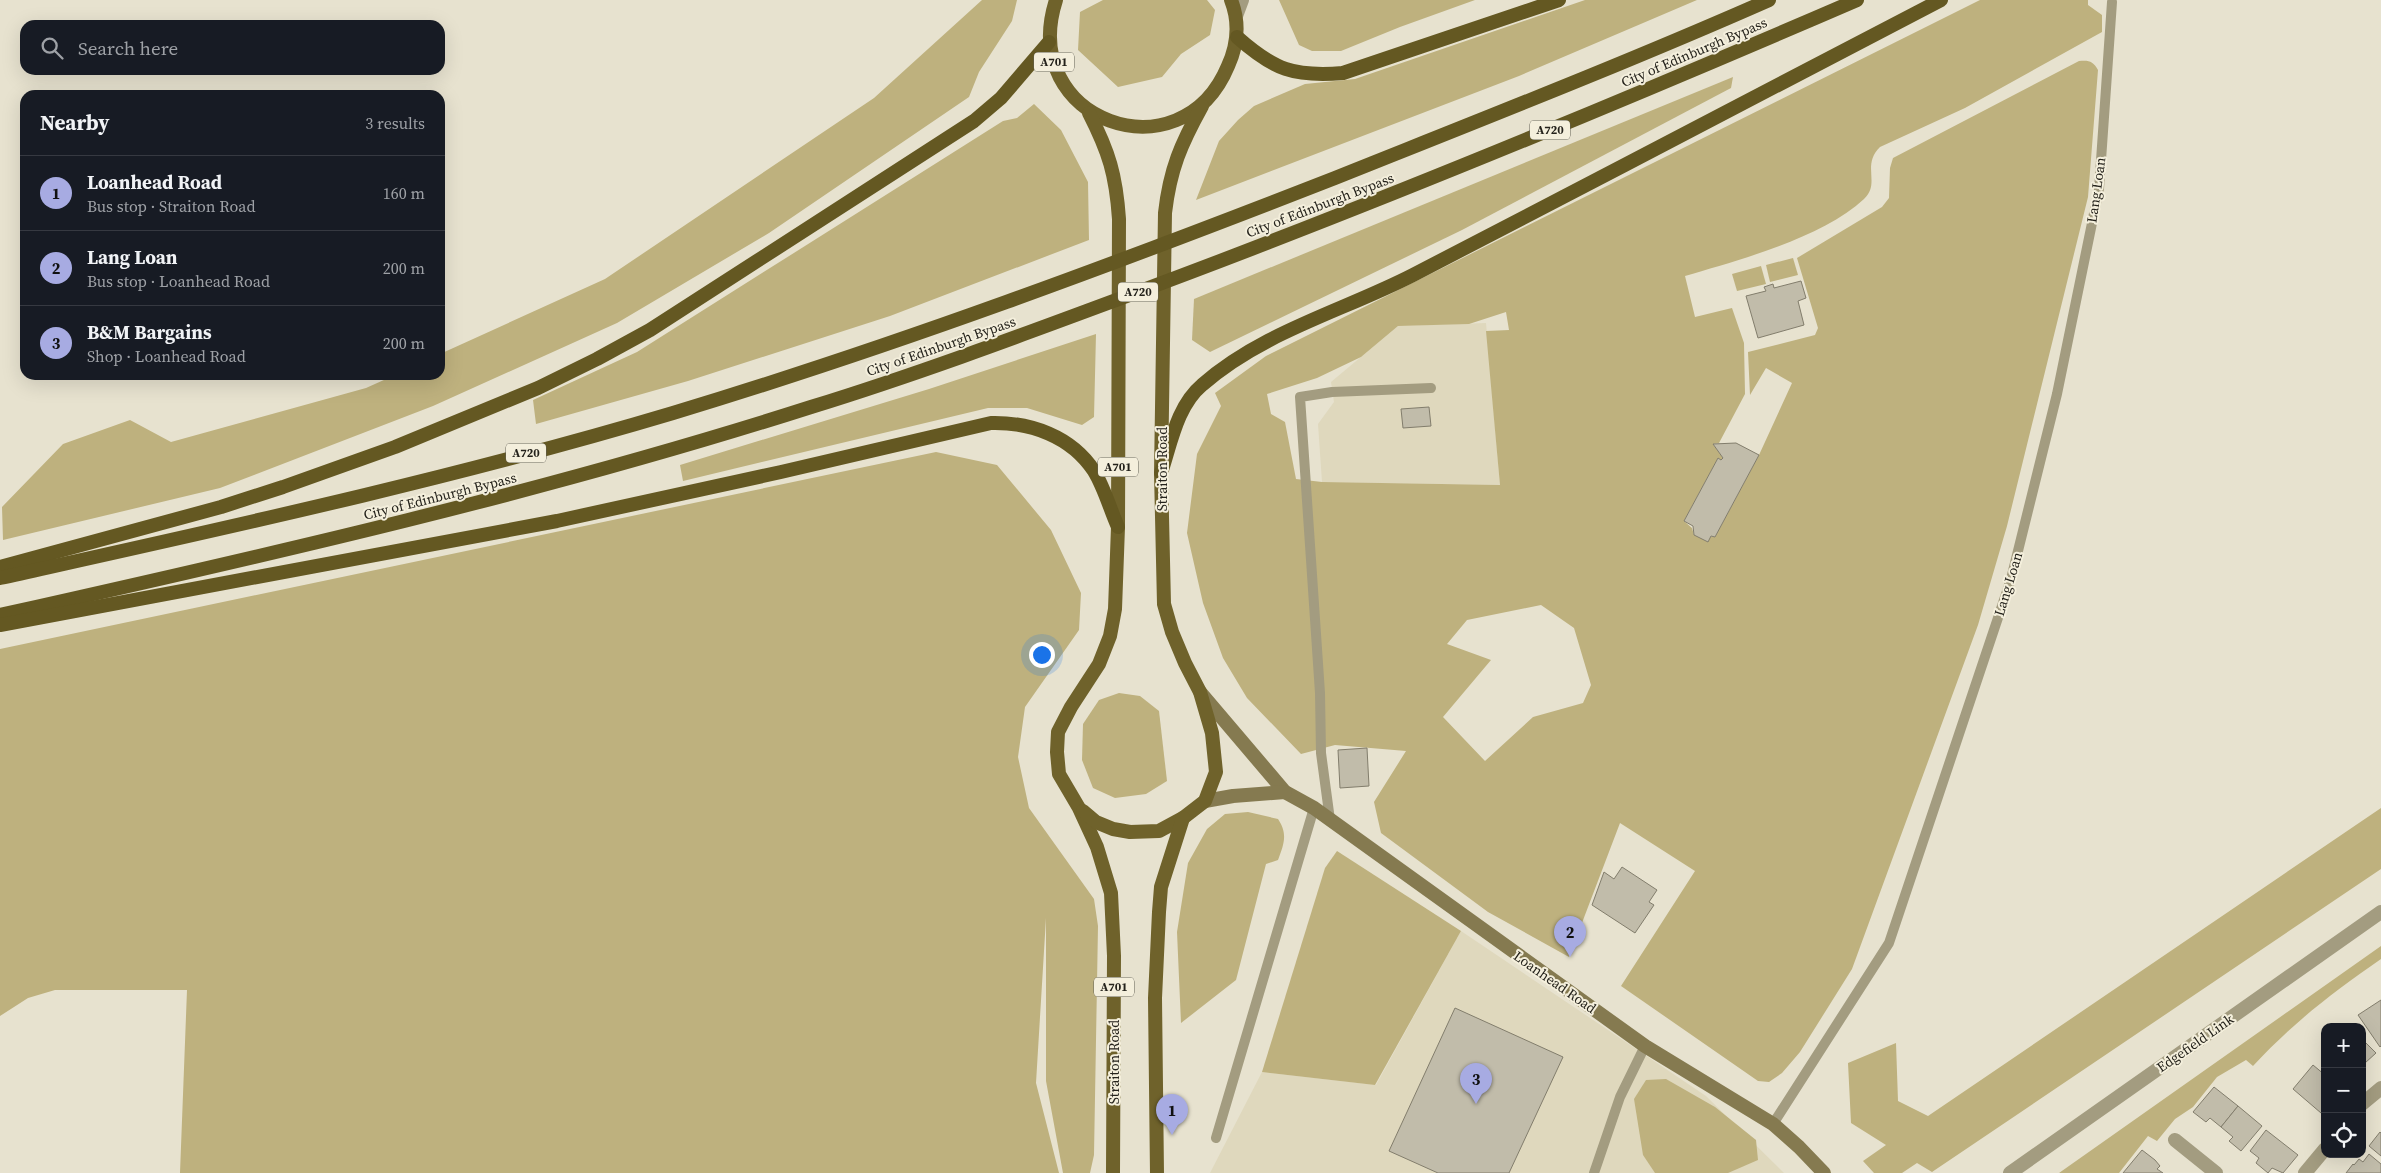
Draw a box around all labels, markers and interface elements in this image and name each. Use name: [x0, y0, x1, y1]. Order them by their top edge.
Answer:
street label: City of Edinburgh Bypass: [1618, 12, 1770, 92]
search box: [20, 20, 445, 75]
icon: search: [38, 34, 66, 62]
text: Search here: [78, 35, 178, 61]
road number: A701: [1034, 52, 1074, 72]
text: Nearby: [40, 108, 110, 137]
text: 3 results: [365, 112, 425, 134]
road number: A720: [1530, 120, 1570, 140]
street label: Lang Loan: [2082, 155, 2111, 224]
street label: City of Edinburgh Bypass: [1243, 168, 1397, 242]
text: Loanhead Road: [87, 169, 222, 195]
text: 1: [52, 182, 60, 204]
text: 160 m: [383, 182, 425, 204]
text: Bus stop · Straiton Road: [87, 195, 256, 217]
text: Lang Loan: [87, 244, 178, 270]
text: 2: [52, 257, 60, 279]
text: 200 m: [383, 257, 425, 279]
text: Bus stop · Loanhead Road: [87, 270, 270, 292]
road number: A720: [1118, 282, 1158, 302]
street label: City of Edinburgh Bypass: [864, 311, 1018, 381]
text: B&M Bargains: [87, 319, 212, 345]
text: 3: [52, 332, 60, 354]
text: 200 m: [383, 332, 425, 354]
text: Shop · Loanhead Road: [87, 345, 246, 367]
street label: Straiton Road: [1152, 427, 1172, 511]
road number: A720: [506, 443, 546, 462]
road number: A701: [1098, 458, 1138, 477]
street label: City of Edinburgh Bypass: [361, 467, 519, 525]
street label: Lang Loan: [1989, 549, 2027, 618]
your location: [1029, 642, 1055, 668]
pin: 2: [1554, 916, 1586, 957]
street label: Loanhead Road: [1510, 946, 1601, 1018]
road number: A701: [1094, 978, 1134, 996]
street label: Edgefield Link: [2152, 1009, 2238, 1077]
street label: Straiton Road: [1104, 1020, 1124, 1104]
map controls: [2321, 1023, 2366, 1158]
button: +: [2321, 1023, 2366, 1068]
pin: 3: [1460, 1063, 1492, 1104]
button: −: [2321, 1068, 2366, 1113]
pin: 1: [1156, 1094, 1188, 1135]
button: locate: [2321, 1113, 2366, 1158]

